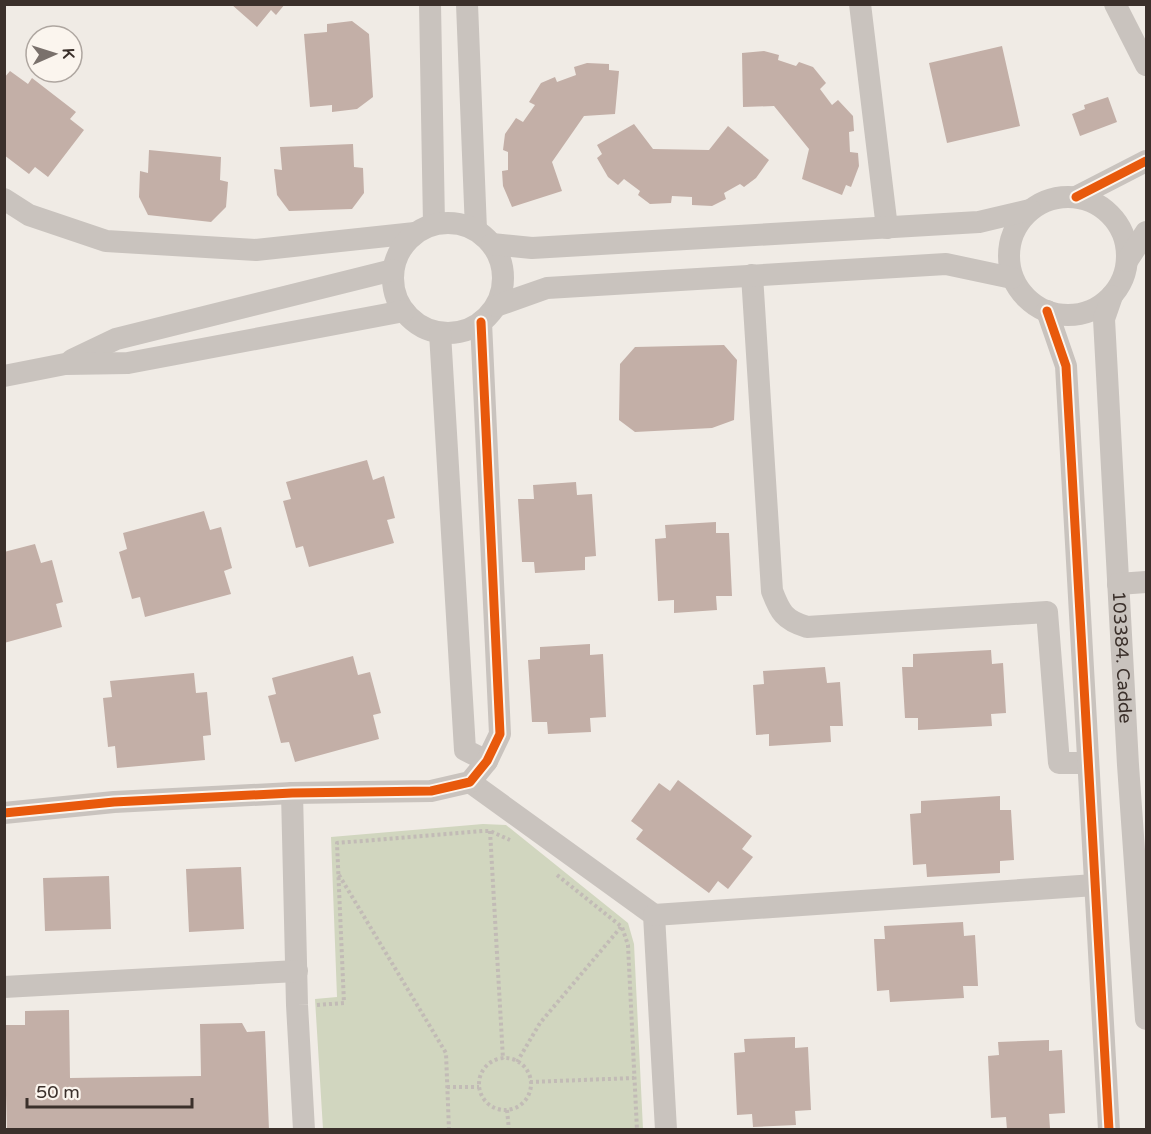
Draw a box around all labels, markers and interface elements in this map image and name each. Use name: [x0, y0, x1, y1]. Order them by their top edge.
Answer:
north arrow: [24, 24, 84, 84]
text: K: [58, 47, 78, 59]
street label: 103384. Cadde: [1108, 590, 1137, 724]
scale bar: [27, 1071, 192, 1109]
text: 50 m: [36, 1081, 80, 1103]

